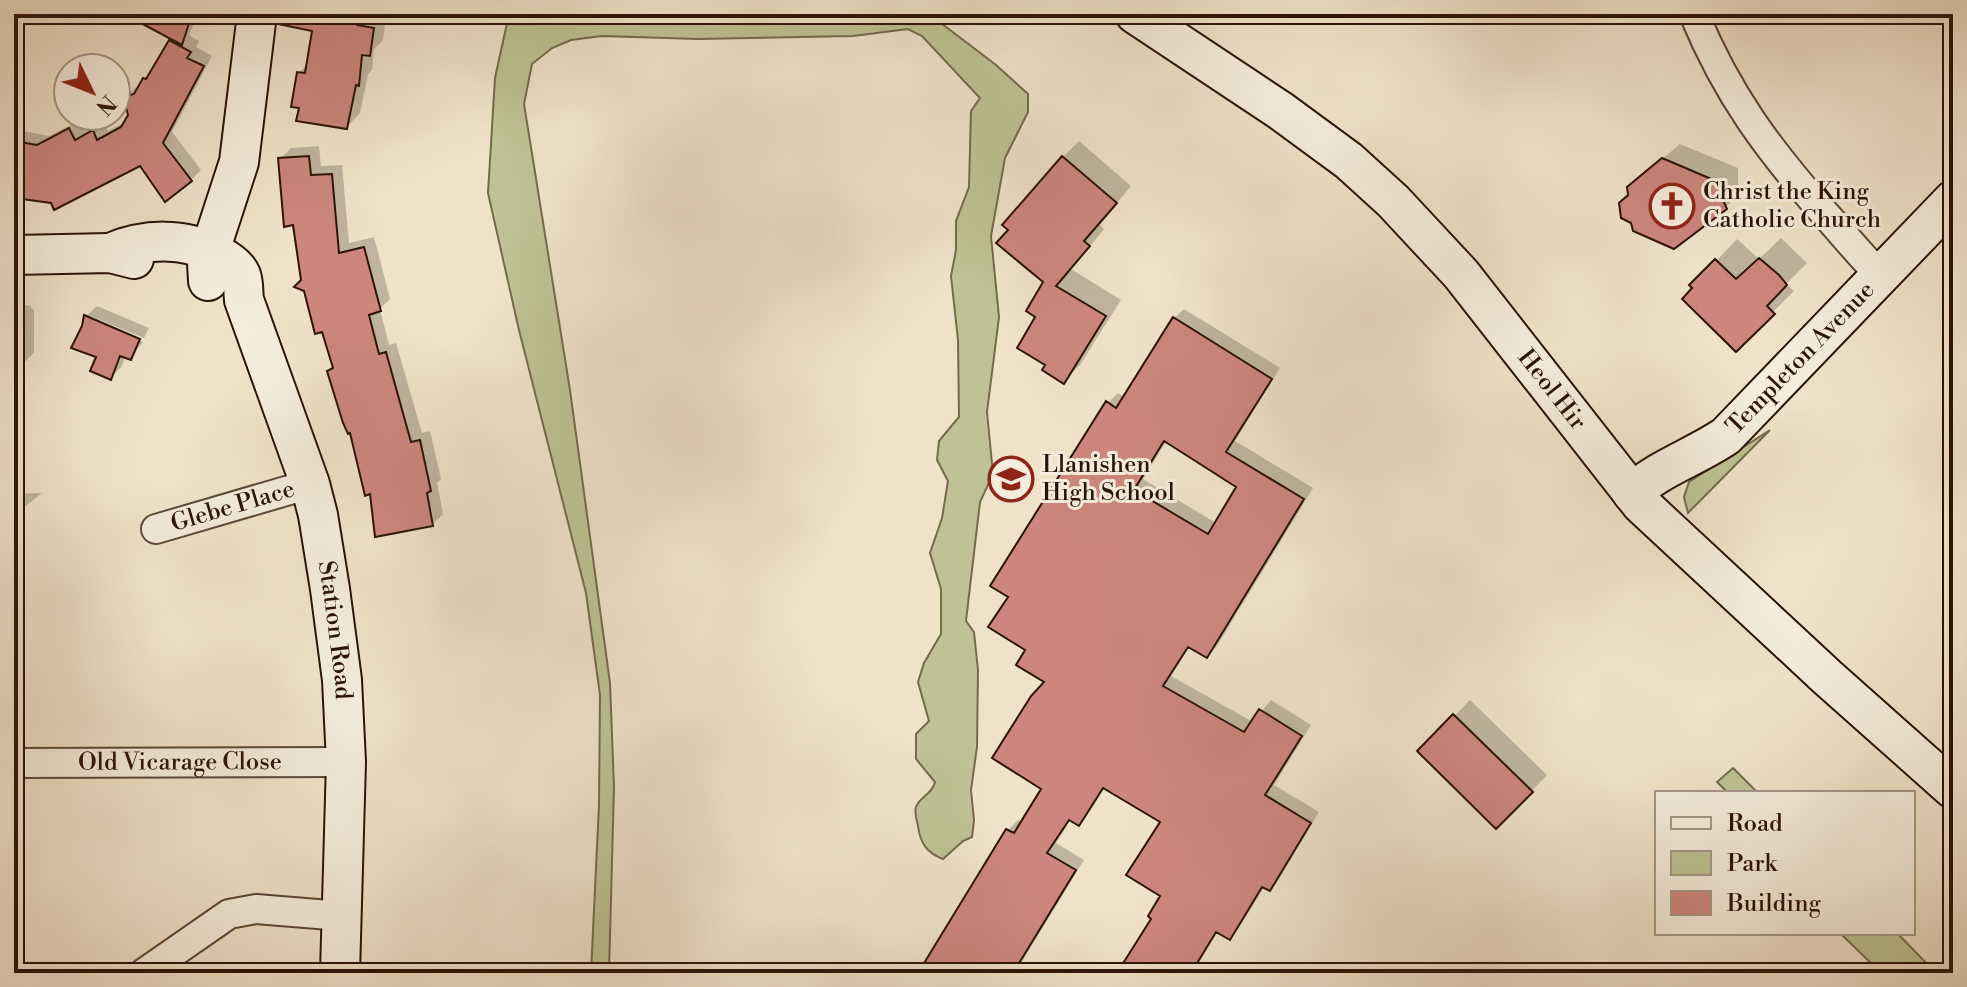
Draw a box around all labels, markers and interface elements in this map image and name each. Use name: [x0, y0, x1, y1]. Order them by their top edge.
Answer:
north arrow: [52, 52, 132, 132]
text: N: [89, 89, 121, 121]
place label: Christ the King Catholic Church: [1703, 177, 1881, 235]
church icon: Christ the King Catholic Church: [1648, 182, 1696, 230]
street label: Templeton Avenue: [1720, 275, 1881, 441]
street label: Heol Hir: [1511, 343, 1593, 436]
place label: Llanishen High School: [1042, 450, 1175, 508]
school or university icon: Llanishen High School: [987, 455, 1035, 503]
street label: Glebe Place: [167, 474, 298, 539]
street label: Station Road: [311, 559, 358, 701]
street label: Old Vicarage Close: [78, 747, 282, 778]
legend: [1655, 791, 1915, 935]
text: Road: [1727, 809, 1783, 839]
text: Park: [1727, 849, 1778, 879]
text: Building: [1726, 889, 1821, 919]

